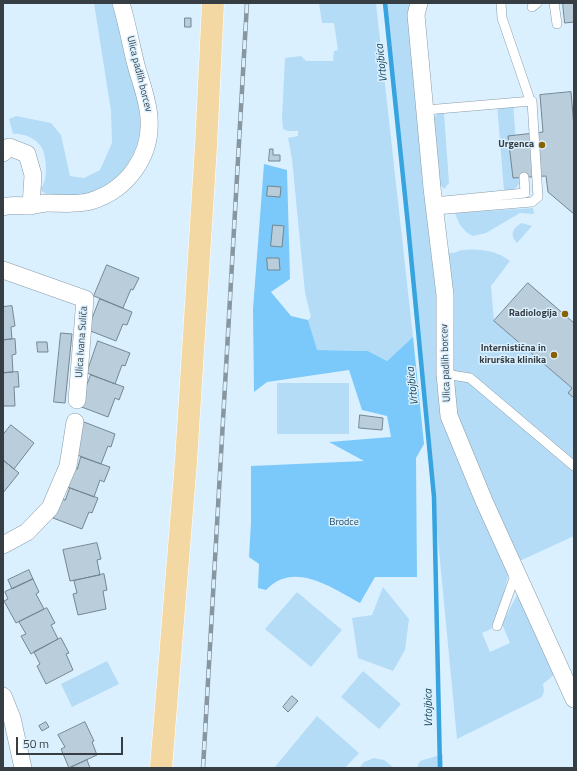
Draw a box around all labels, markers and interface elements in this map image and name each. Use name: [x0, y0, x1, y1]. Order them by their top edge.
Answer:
street label: Ulica padlih borcev: [124, 35, 154, 113]
water label: Vrtojbica: [373, 43, 391, 83]
place label: Urgenca: [498, 139, 534, 151]
marker: Urgenca: [537, 140, 547, 150]
street label: Ulica Ivana Suliča: [74, 306, 90, 378]
place label: Radiologija: [509, 308, 557, 320]
marker: Radiologija: [560, 309, 570, 319]
street label: Ulica padlih borcev: [439, 324, 453, 402]
place label: Internistična in kirurška klinika: [479, 343, 546, 366]
marker: Internistična in kirurška klinika: [549, 350, 559, 360]
water label: Vrtojbica: [404, 366, 422, 406]
park label: Brodce: [329, 517, 359, 529]
water label: Vrtojbica: [422, 689, 436, 727]
scale bar: [18, 729, 125, 755]
text: 50 m: [23, 734, 49, 753]

